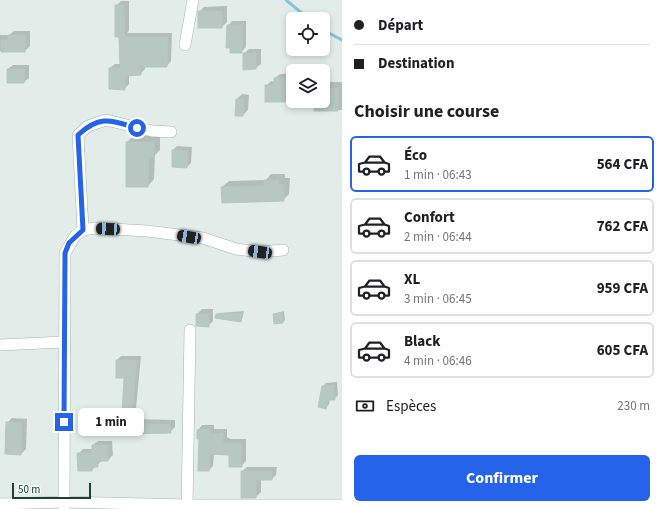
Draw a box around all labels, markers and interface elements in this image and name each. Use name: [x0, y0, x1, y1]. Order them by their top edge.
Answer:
map controls: [286, 12, 330, 108]
button: locate: [286, 12, 330, 56]
text: Départ: [378, 15, 423, 36]
text: Destination: [378, 53, 455, 74]
button: layers: [286, 64, 330, 108]
text: Choisir une course: [354, 99, 499, 124]
route start: [128, 119, 146, 137]
text: Éco: [404, 145, 427, 166]
icon: car: [356, 146, 392, 182]
text: 564 CFA: [597, 154, 648, 175]
text: 1 min · 06:43: [404, 166, 472, 184]
text: Confort: [404, 207, 455, 228]
icon: car: [356, 208, 392, 244]
text: 762 CFA: [597, 216, 648, 237]
car: [96, 222, 120, 236]
text: 2 min · 06:44: [404, 228, 472, 246]
car: [176, 229, 202, 245]
car: [247, 244, 273, 260]
text: XL: [404, 269, 420, 290]
icon: car: [356, 270, 392, 306]
text: 959 CFA: [597, 278, 648, 299]
text: 3 min · 06:45: [404, 290, 472, 308]
text: Black: [404, 331, 441, 352]
icon: car: [356, 332, 392, 368]
text: 605 CFA: [597, 340, 648, 361]
text: 4 min · 06:46: [404, 352, 472, 370]
icon: cash: [354, 395, 376, 417]
text: Espèces: [386, 396, 436, 417]
text: 230 m: [617, 397, 650, 415]
callout: 1 min: [78, 408, 144, 436]
route end: [55, 413, 73, 431]
text: 1 min: [95, 413, 127, 431]
button: Confirmer: [354, 455, 650, 501]
scale bar: [12, 481, 91, 500]
text: 50 m: [18, 482, 40, 497]

